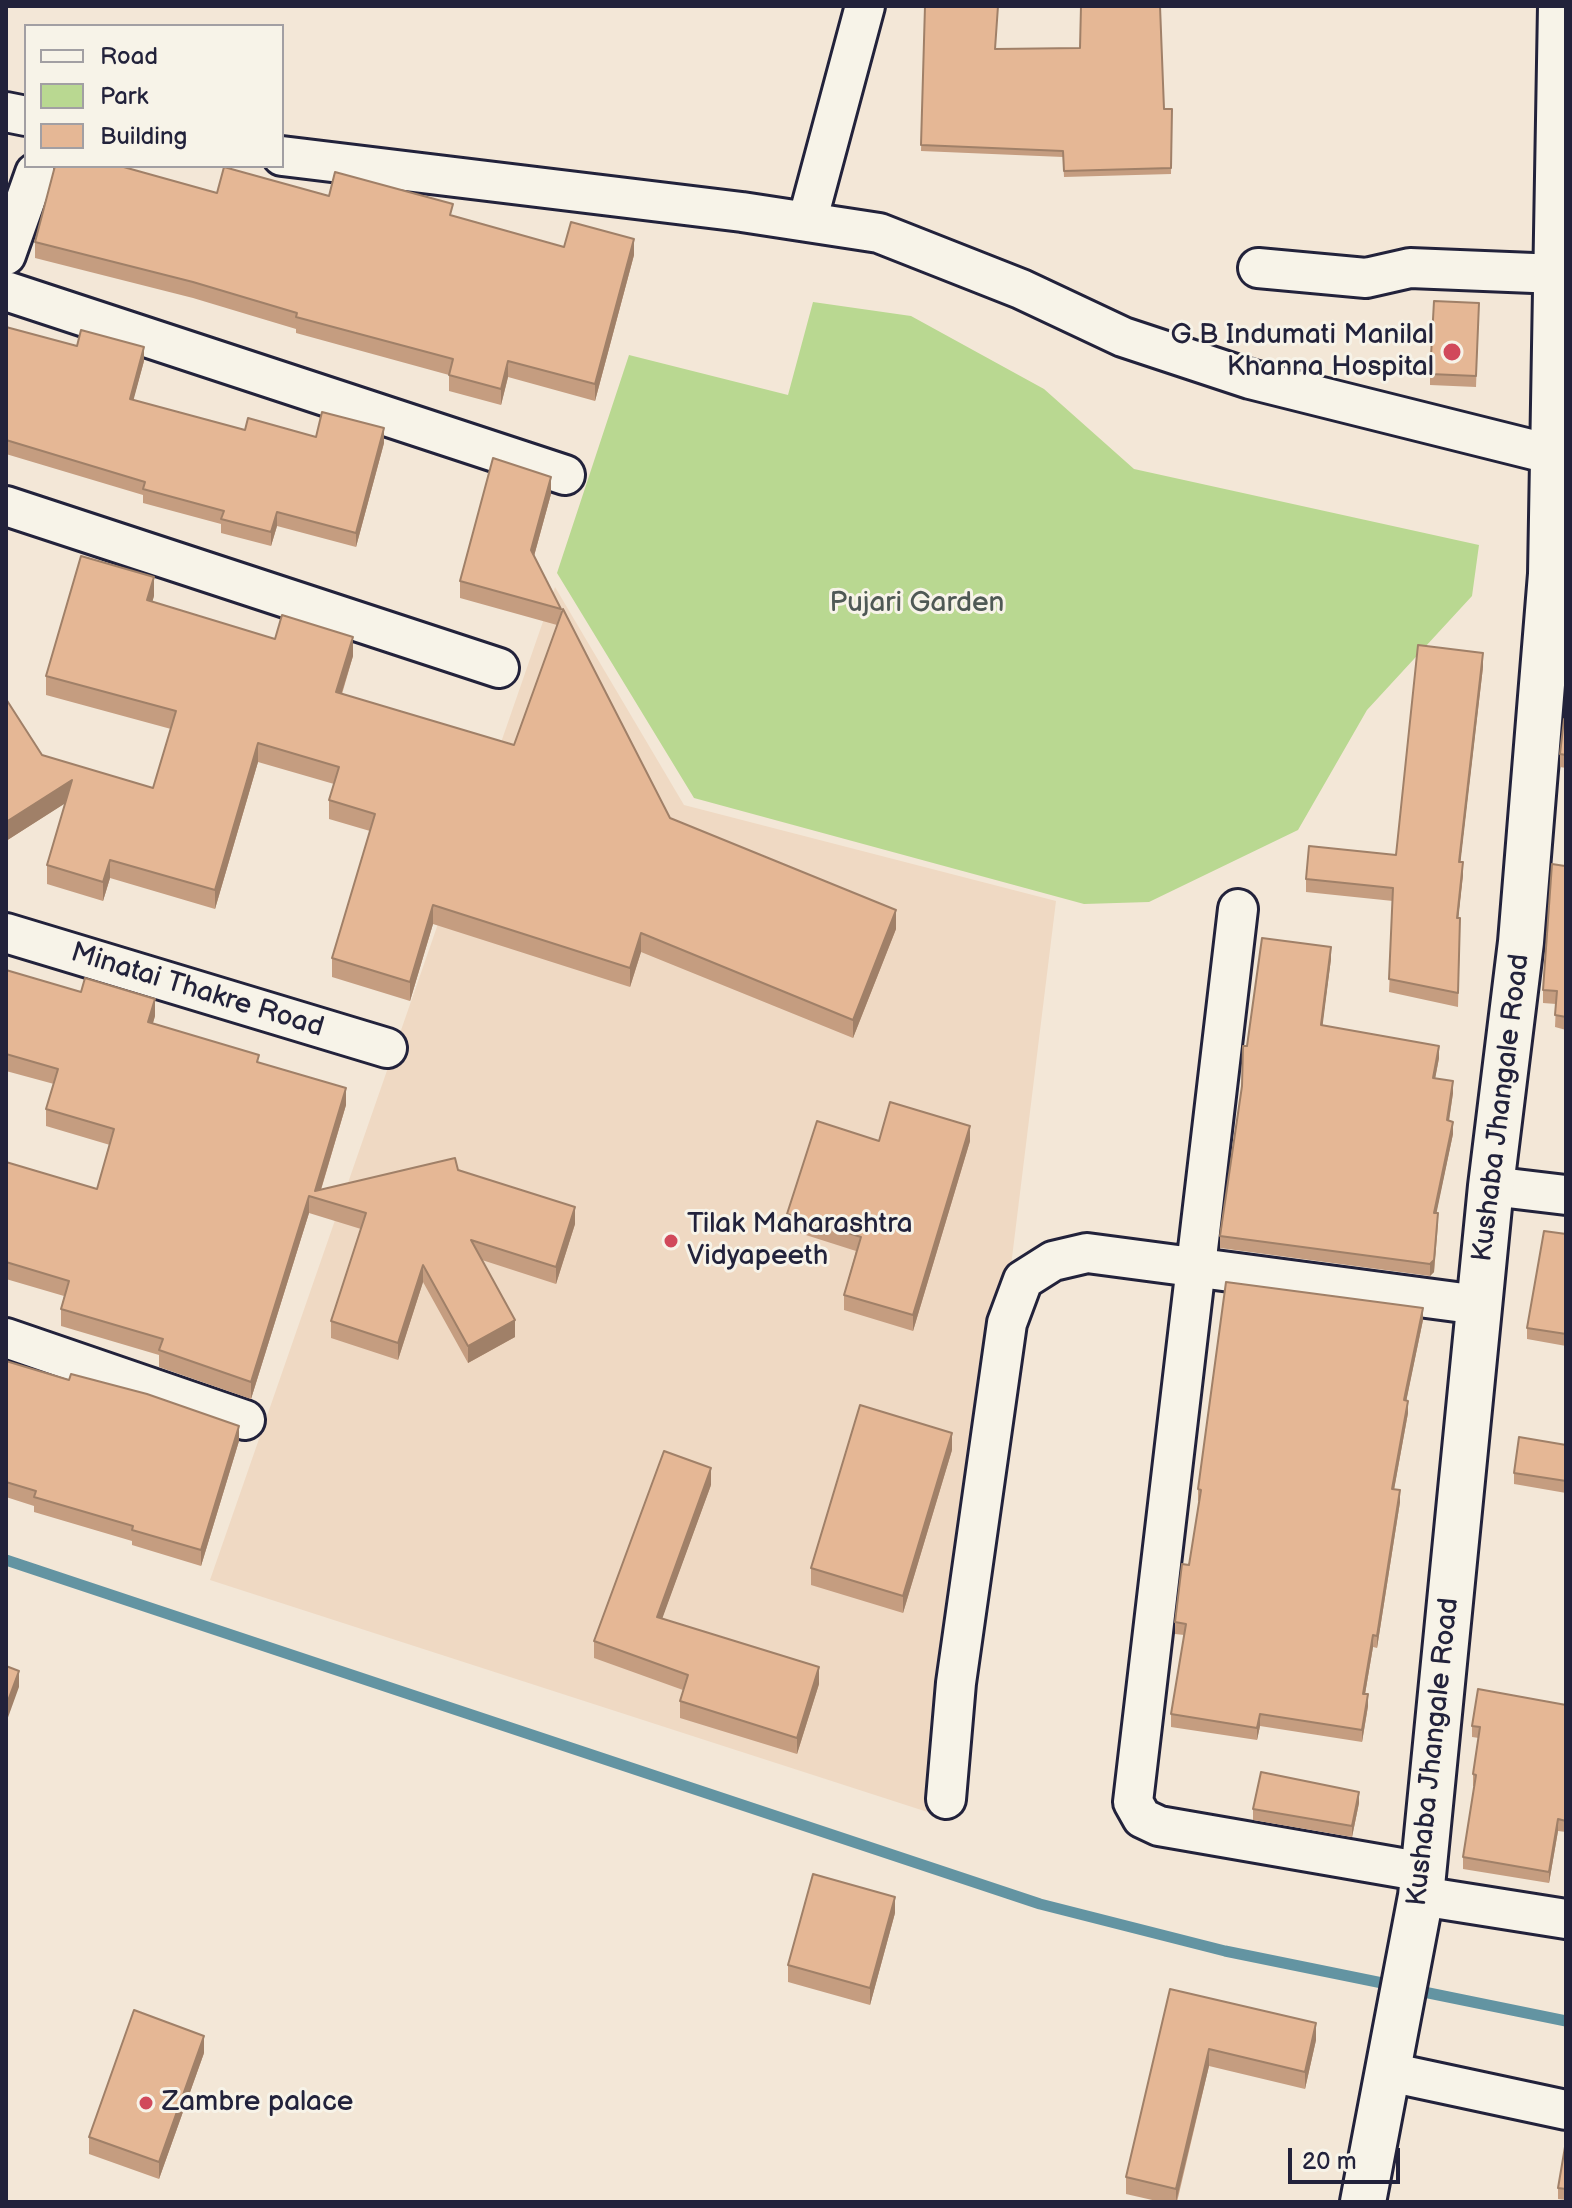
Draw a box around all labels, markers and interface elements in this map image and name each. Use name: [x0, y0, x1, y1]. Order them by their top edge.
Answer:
legend: [24, 24, 284, 168]
text: Road: [100, 42, 158, 71]
text: Park: [100, 82, 148, 111]
text: Building: [100, 122, 187, 151]
place label: G B Indumati Manilal Khanna Hospital: [1170, 319, 1434, 385]
marker: G B Indumati Manilal Khanna Hospital: [1441, 341, 1463, 363]
park label: Pujari Garden: [830, 587, 1004, 621]
street label: Minatai Thakre Road: [67, 937, 327, 1045]
street label: Kushaba Jhangale Road: [1466, 952, 1538, 1264]
place label: Tilak Maharashtra Vidyapeeth: [687, 1208, 913, 1274]
marker: Tilak Maharashtra Vidyapeeth: [662, 1232, 680, 1250]
street label: Kushaba Jhangale Road: [1401, 1596, 1467, 1908]
place label: Zambre palace: [162, 2086, 353, 2120]
marker: Zambre palace: [137, 2094, 155, 2112]
scale bar: [1292, 2132, 1404, 2182]
text: 20 m: [1302, 2147, 1357, 2176]

